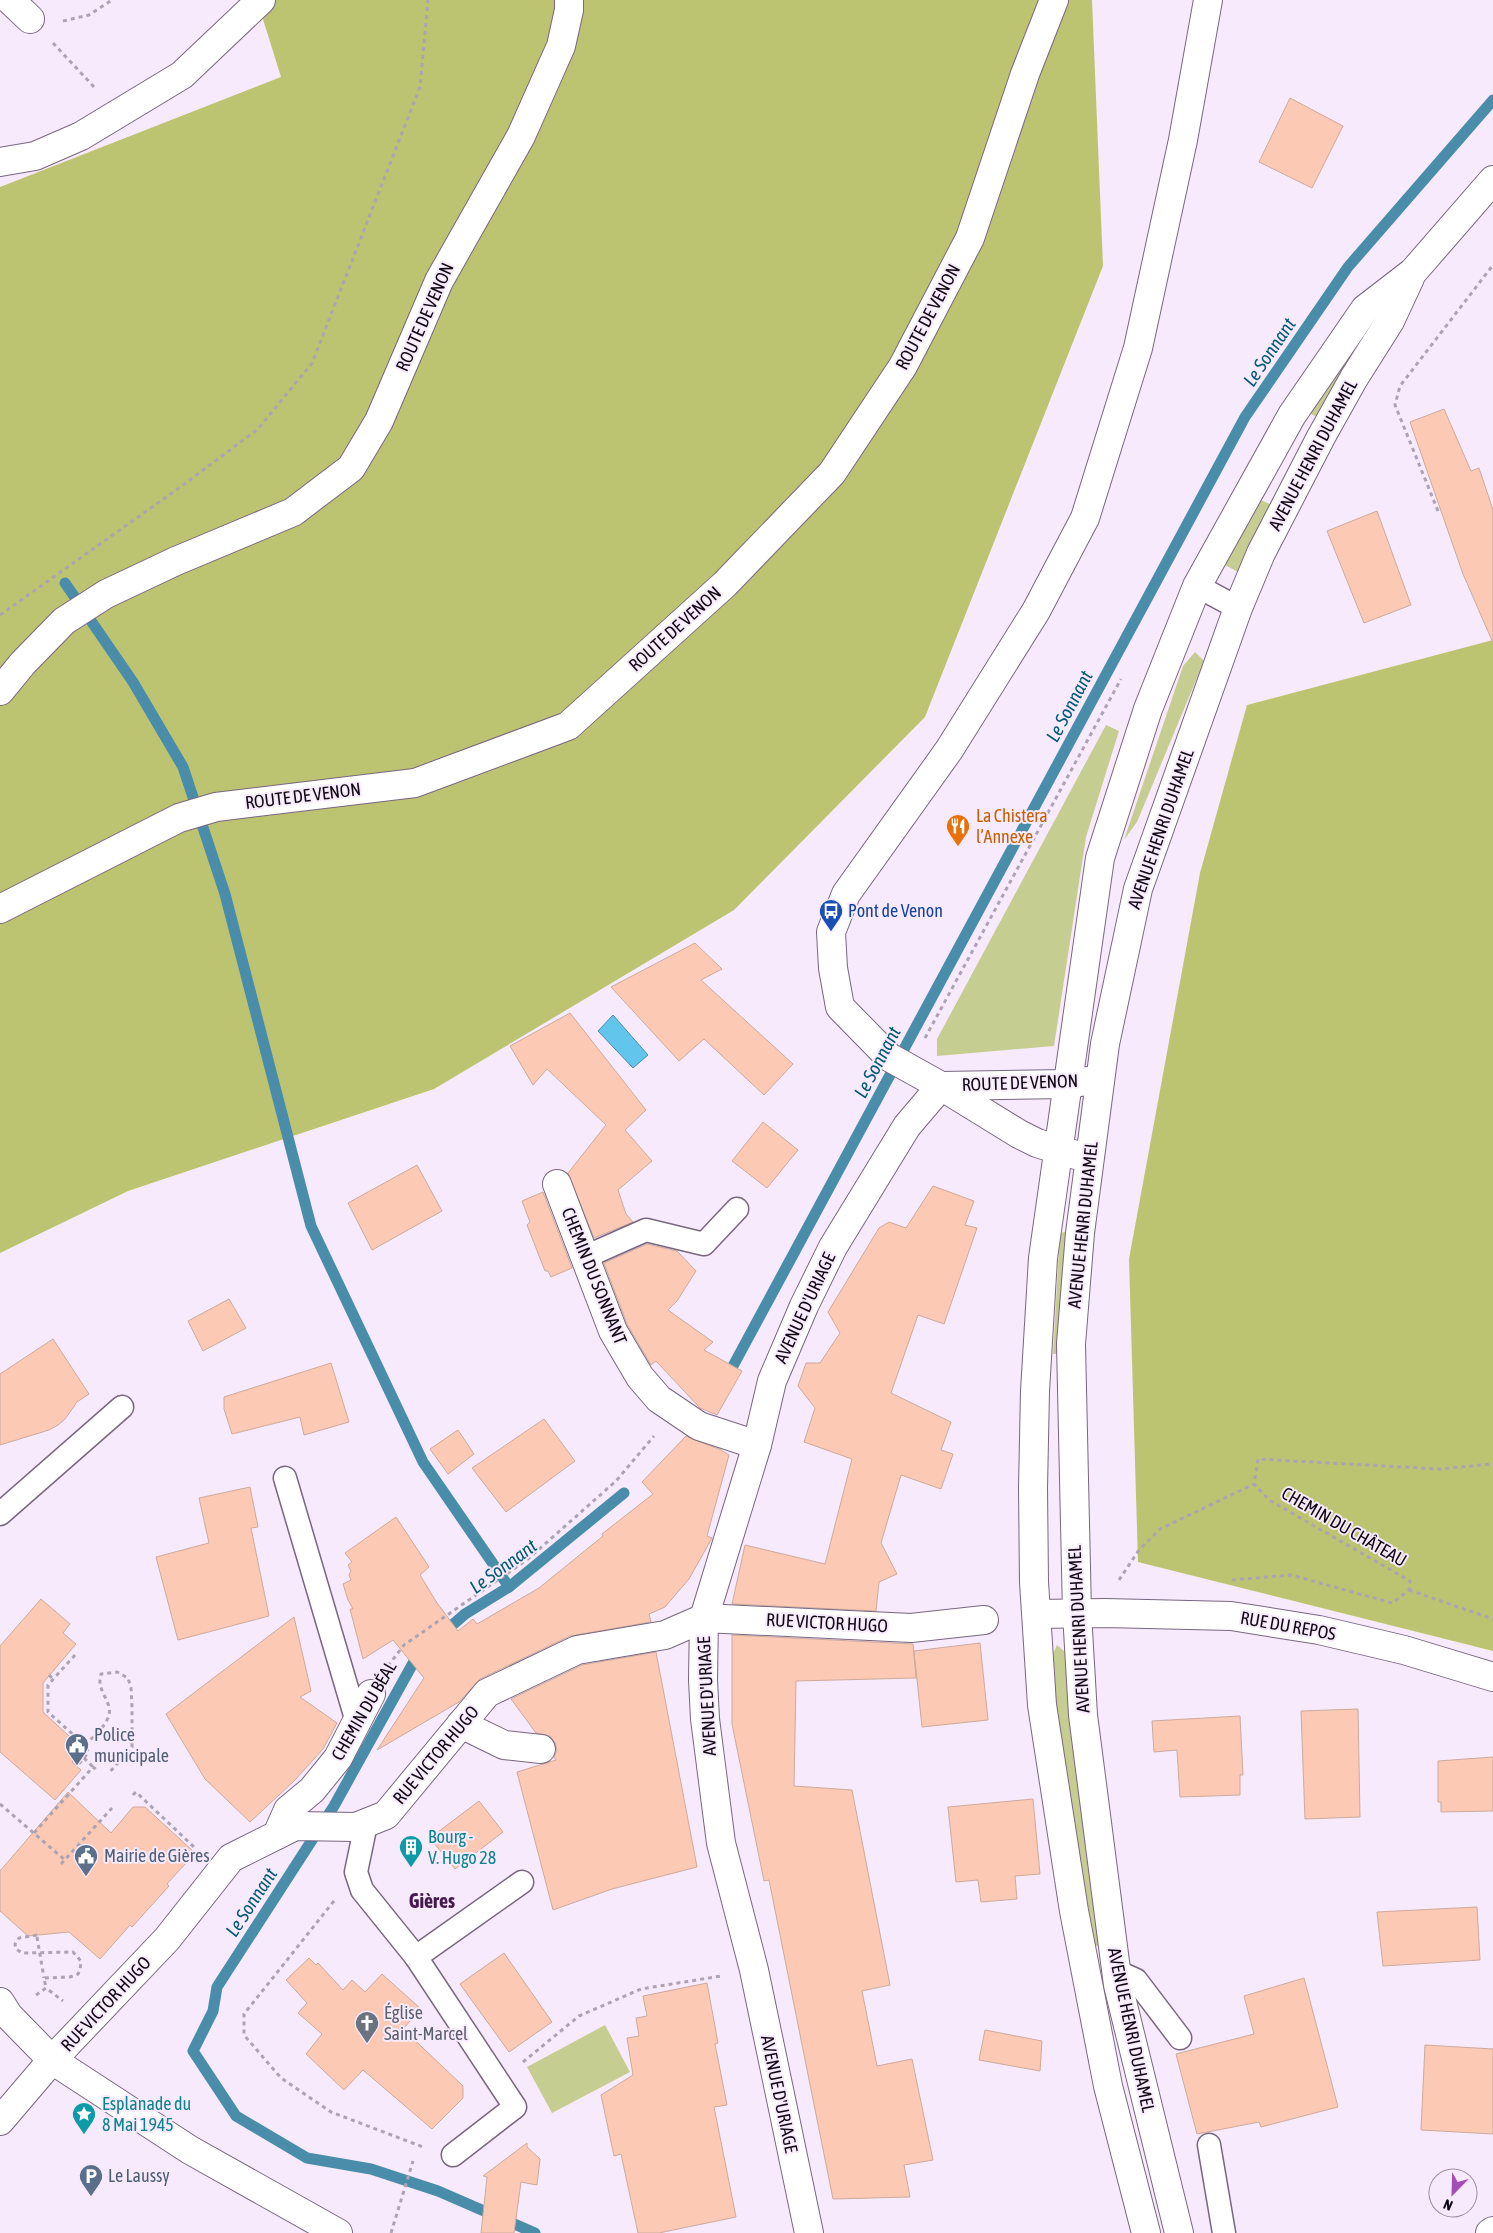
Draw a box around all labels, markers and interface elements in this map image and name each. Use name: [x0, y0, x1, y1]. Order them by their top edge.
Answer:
street label: ROUTE DE VENON: [391, 259, 458, 374]
street label: ROUTE DE VENON: [891, 260, 964, 373]
water label: Le Sonnant: [1238, 313, 1300, 390]
street label: AVENUE HENRI DUHAMEL: [1264, 376, 1361, 534]
street label: ROUTE DE VENON: [624, 582, 725, 675]
water label: Le Sonnant: [1041, 666, 1097, 745]
street label: AVENUE HENRI DUHAMEL: [1123, 746, 1198, 912]
street label: ROUTE DE VENON: [244, 778, 362, 813]
place label: La Chistera l’Annexe: [976, 805, 1048, 847]
restaurant icon: La Chistera l’Annexe: [945, 813, 971, 847]
bus stop icon: Pont de Venon: [818, 898, 844, 932]
place label: Pont de Venon: [848, 900, 943, 921]
water label: Le Sonnant: [849, 1022, 905, 1101]
street label: ROUTE DE VENON: [961, 1070, 1079, 1095]
street label: AVENUE HENRI DUHAMEL: [1063, 1140, 1102, 1309]
street label: CHEMIN DU SONNANT: [557, 1204, 632, 1347]
street label: AVENUE D'URIAGE: [770, 1249, 839, 1366]
street label: CHEMIN DU CHÂTEAU: [1278, 1482, 1410, 1571]
water label: Le Sonnant: [465, 1534, 541, 1598]
street label: AVENUE HENRI DUHAMEL: [1064, 1545, 1093, 1713]
street label: RUE DU REPOS: [1239, 1607, 1338, 1644]
street label: RUE VICTOR HUGO: [766, 1609, 888, 1636]
street label: AVENUE D'URIAGE: [693, 1635, 720, 1756]
street label: CHEMIN DU BÉAL: [327, 1657, 400, 1764]
street label: RUE VICTOR HUGO: [388, 1701, 483, 1808]
place label: Police municipale: [94, 1724, 169, 1766]
public building icon: Police municipale: [64, 1732, 90, 1766]
place label: Bourg - V. Hugo 28: [428, 1826, 496, 1868]
building icon: Bourg - V. Hugo 28: [398, 1834, 424, 1868]
public building icon: Mairie de Gières: [73, 1843, 99, 1877]
place label: Mairie de Gières: [104, 1845, 210, 1866]
water label: Le Sonnant: [221, 1863, 282, 1940]
district label: Gières: [409, 1889, 455, 1912]
street label: AVENUE HENRI DUHAMEL: [1104, 1946, 1159, 2114]
street label: RUE VICTOR HUGO: [56, 1952, 155, 2055]
place label: Église Saint-Marcel: [384, 2002, 468, 2044]
church icon: Église Saint-Marcel: [354, 2010, 380, 2044]
street label: AVENUE D'URIAGE: [757, 2033, 802, 2155]
place label: Esplanade du 8 Mai 1945: [102, 2093, 191, 2135]
place icon: Esplanade du 8 Mai 1945: [71, 2101, 97, 2135]
parking icon: Le Laussy: [78, 2163, 104, 2197]
place label: Le Laussy: [108, 2165, 170, 2186]
north arrow: [1428, 2168, 1478, 2218]
text: N: [1441, 2196, 1455, 2214]

